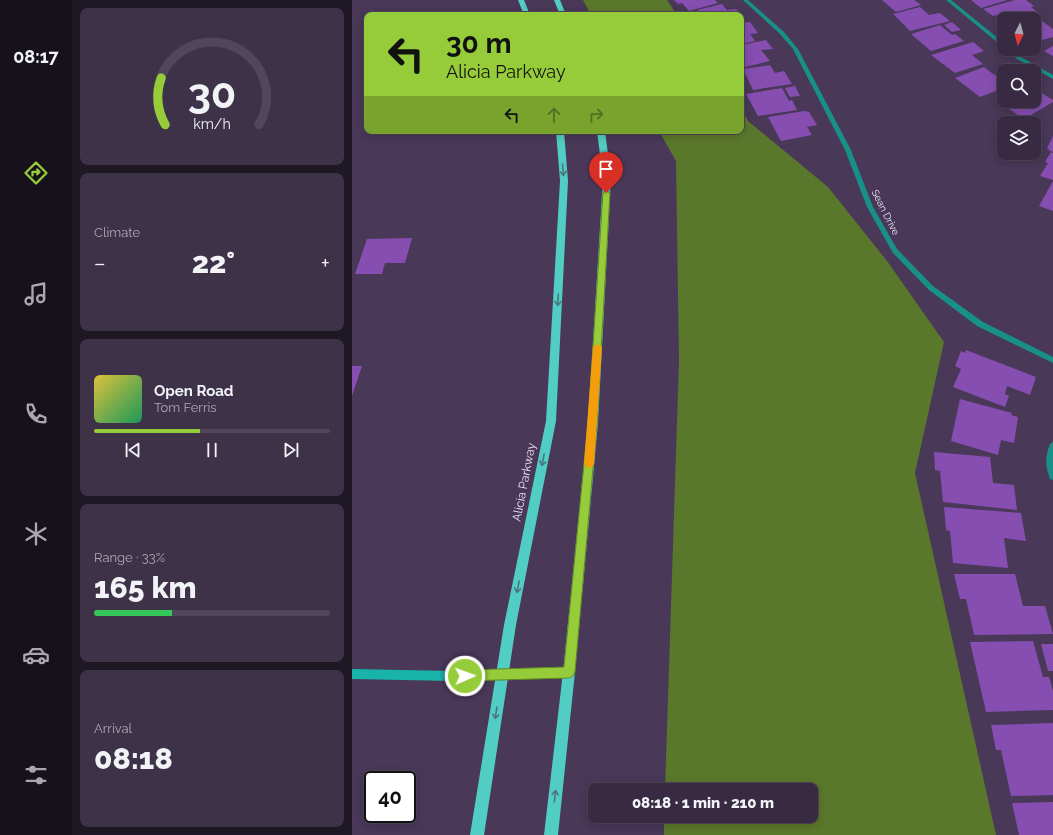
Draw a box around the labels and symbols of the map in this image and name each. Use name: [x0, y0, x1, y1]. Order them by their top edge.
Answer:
north arrow: [997, 12, 1041, 56]
pin: [589, 152, 623, 193]
one-way arrow: [560, 163, 567, 176]
street label: Sean Drive: [869, 188, 902, 237]
one-way arrow: [554, 293, 561, 306]
street label: Alicia Parkway: [510, 441, 539, 522]
one-way arrow: [539, 453, 547, 466]
one-way arrow: [513, 580, 521, 593]
position arrow: [444, 655, 486, 697]
one-way arrow: [492, 706, 500, 719]
speed limit sign: 40: [364, 771, 416, 823]
one-way arrow: [551, 790, 558, 803]

